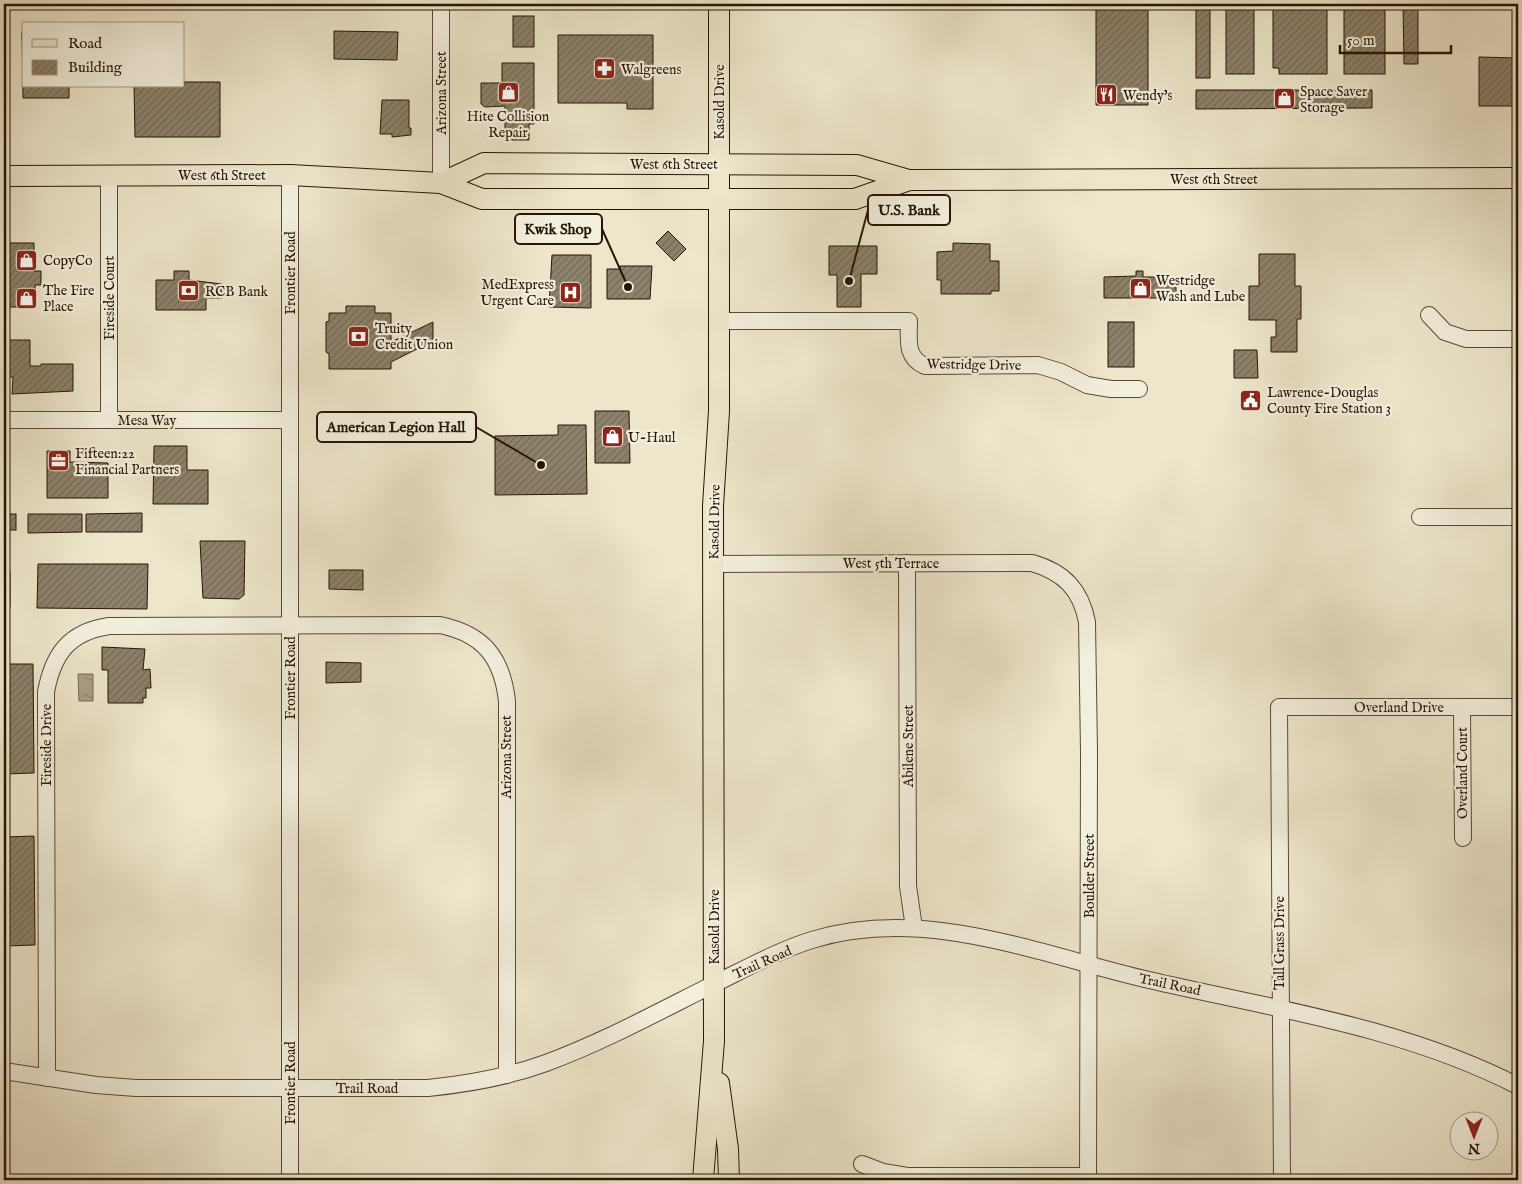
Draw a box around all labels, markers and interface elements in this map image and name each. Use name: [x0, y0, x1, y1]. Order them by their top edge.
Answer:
legend: [22, 22, 185, 88]
scale bar: [1340, 22, 1451, 54]
text: 50 m: [1347, 31, 1375, 50]
text: Road: [68, 34, 103, 53]
street label: Arizona Street: [433, 51, 451, 136]
pharmacy icon: Walgreens: [593, 57, 617, 81]
text: Building: [68, 58, 123, 77]
place label: Walgreens: [621, 61, 681, 79]
street label: Kasold Drive: [711, 64, 729, 140]
shop icon: Hite Collision Repair: [496, 81, 520, 105]
restaurant icon: Wendy's: [1095, 83, 1119, 107]
place label: Space Saver Storage: [1300, 83, 1367, 117]
place label: Wendy's: [1123, 87, 1173, 105]
shop icon: Space Saver Storage: [1272, 87, 1296, 111]
place label: Hite Collision Repair: [467, 108, 550, 142]
street label: West 6th Street: [630, 156, 718, 174]
street label: West 6th Street: [178, 167, 266, 185]
street label: West 6th Street: [1170, 171, 1258, 189]
callout: U.S. Bank: [868, 195, 950, 225]
text: U.S. Bank: [877, 201, 941, 220]
callout: Kwik Shop: [515, 214, 602, 244]
text: Kwik Shop: [524, 220, 592, 239]
street label: Frontier Road: [282, 231, 300, 315]
shop icon: CopyCo: [15, 248, 39, 272]
place label: CopyCo: [43, 252, 93, 270]
street label: Fireside Court: [101, 256, 119, 340]
place label: Westridge Wash and Lube: [1156, 272, 1246, 306]
place label: MedExpress Urgent Care: [480, 276, 555, 310]
shop icon: Westridge Wash and Lube: [1128, 276, 1152, 300]
bank icon: RCB Bank: [177, 279, 201, 303]
hospital icon: MedExpress Urgent Care: [558, 280, 582, 304]
place label: The Fire Place: [43, 282, 95, 316]
place label: RCB Bank: [205, 283, 268, 301]
shop icon: The Fire Place: [15, 286, 39, 310]
place label: Truity Credit Union: [375, 320, 454, 354]
bank icon: Truity Credit Union: [347, 324, 371, 348]
street label: Westridge Drive: [926, 355, 1022, 375]
place label: Lawrence-Douglas County Fire Station 3: [1267, 384, 1391, 418]
public building icon: Lawrence-Douglas County Fire Station 3: [1239, 388, 1263, 412]
street label: Mesa Way: [118, 412, 176, 430]
callout: American Legion Hall: [317, 412, 476, 442]
text: American Legion Hall: [326, 418, 466, 437]
shop icon: U-Haul: [600, 425, 624, 449]
place label: U-Haul: [628, 429, 676, 447]
place label: Fifteen:22 Financial Partners: [75, 445, 179, 479]
office icon: Fifteen:22 Financial Partners: [47, 449, 71, 473]
street label: Kasold Drive: [705, 484, 725, 560]
street label: West 5th Terrace: [843, 555, 940, 573]
street label: Frontier Road: [282, 636, 300, 720]
street label: Overland Drive: [1354, 699, 1444, 717]
street label: Fireside Drive: [38, 703, 56, 786]
street label: Abilene Street: [900, 705, 918, 788]
street label: Arizona Street: [498, 715, 516, 800]
street label: Overland Court: [1454, 727, 1472, 819]
street label: Boulder Street: [1081, 833, 1099, 918]
street label: Kasold Drive: [706, 889, 724, 965]
street label: Tall Grass Drive: [1271, 896, 1289, 990]
street label: Trail Road: [730, 942, 795, 984]
street label: Trail Road: [1137, 970, 1203, 1000]
street label: Frontier Road: [282, 1041, 300, 1125]
street label: Trail Road: [336, 1080, 399, 1098]
north arrow: [1450, 1112, 1500, 1162]
text: N: [1468, 1139, 1481, 1157]

